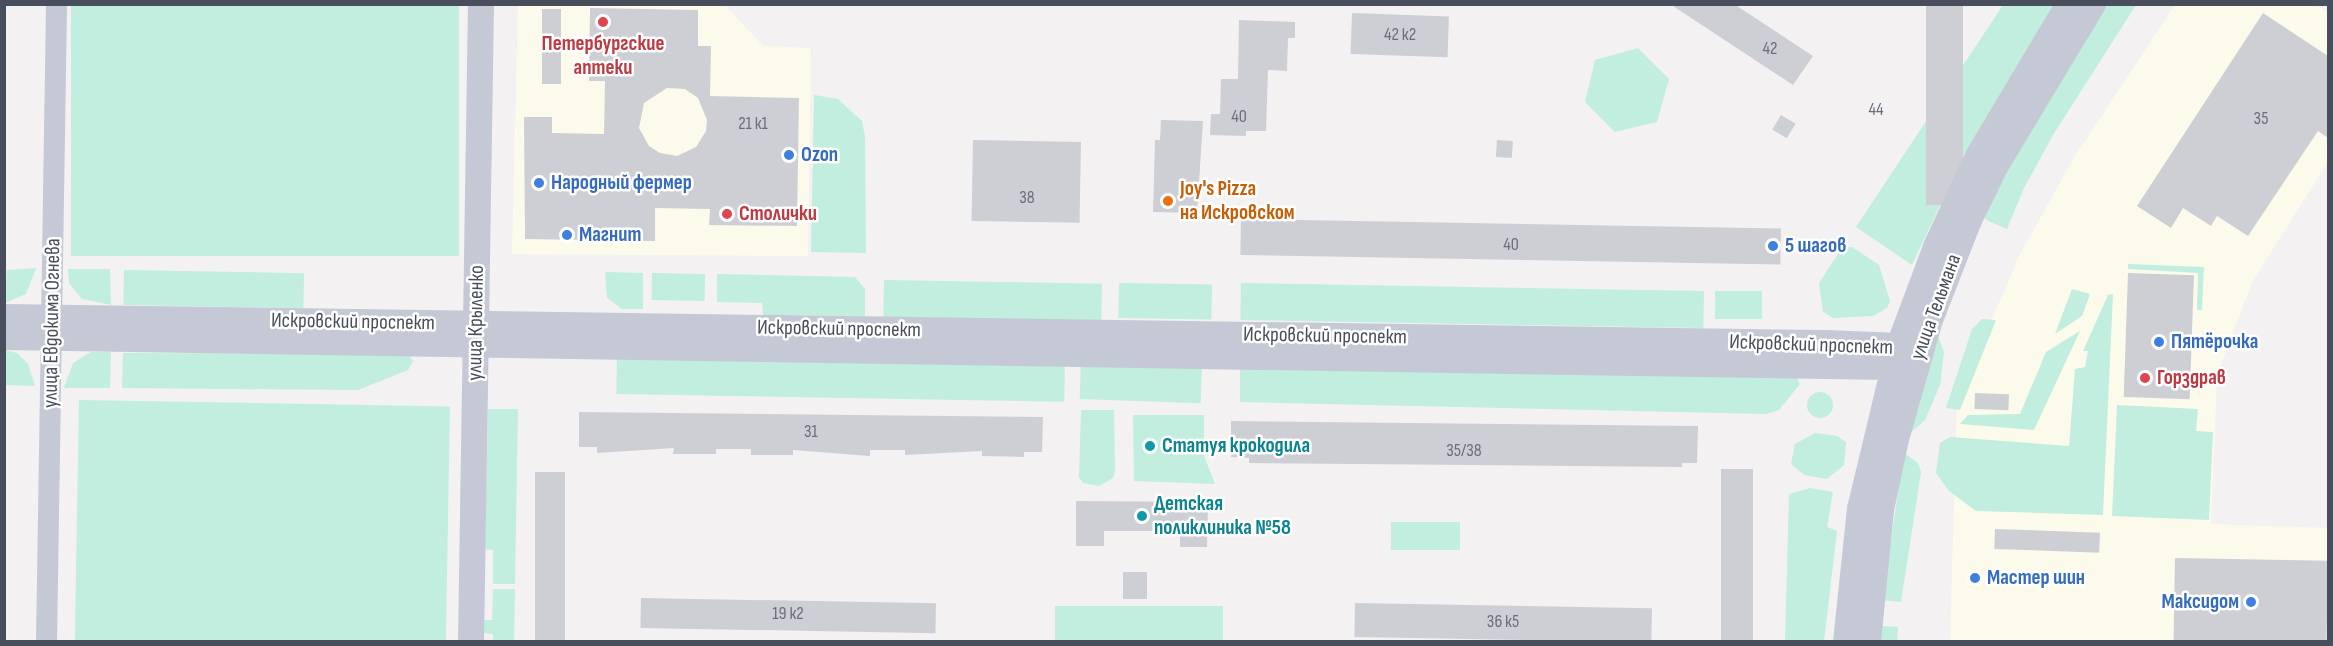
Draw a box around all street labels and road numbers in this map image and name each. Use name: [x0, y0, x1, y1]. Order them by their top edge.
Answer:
street label: улица Евдокима Огнева: [38, 238, 66, 408]
street label: улица Тельмана: [1905, 251, 1967, 363]
street label: улица Крыленко: [462, 265, 490, 381]
street label: Искровский проспект: [271, 308, 435, 336]
street label: Искровский проспект: [757, 315, 921, 343]
street label: Искровский проспект: [1243, 322, 1407, 350]
street label: Искровский проспект: [1729, 330, 1893, 360]

